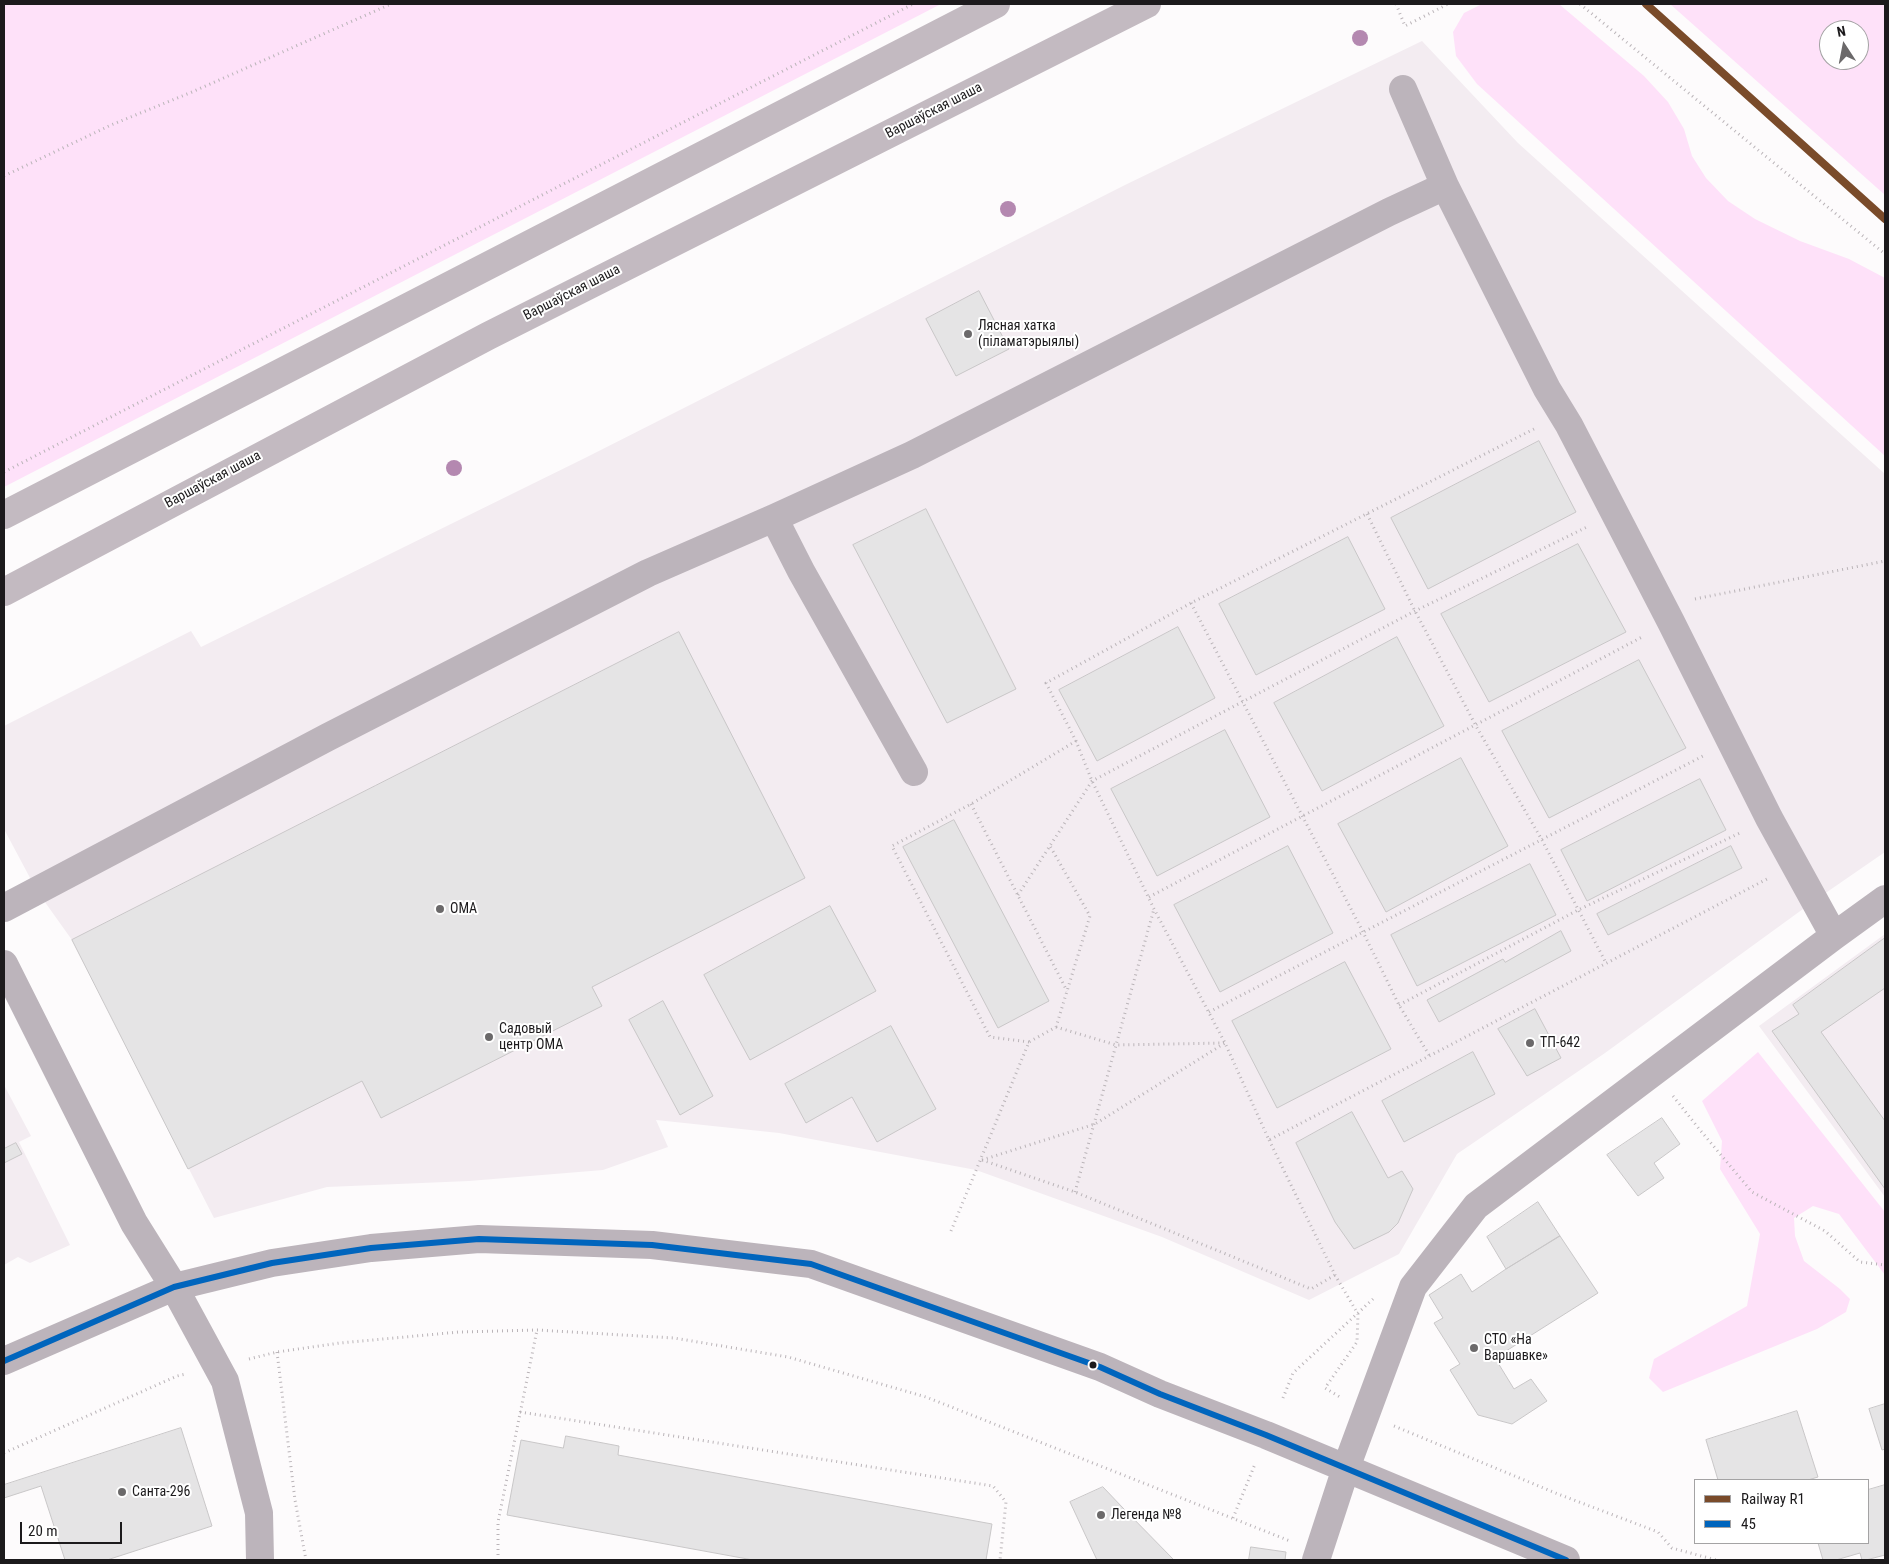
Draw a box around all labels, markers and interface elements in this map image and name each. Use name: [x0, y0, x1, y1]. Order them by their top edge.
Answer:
north arrow: [1819, 20, 1869, 70]
text: N: [1836, 23, 1847, 40]
street label: Варшаўская шаша: [883, 79, 985, 143]
street label: Варшаўская шаша: [521, 261, 623, 325]
place label: Лясная хатка (піламатэрыялы): [978, 318, 1079, 351]
marker: Лясная хатка (піламатэрыялы): [962, 328, 974, 340]
street label: Варшаўская шаша: [162, 448, 264, 512]
place label: ОМА: [450, 901, 477, 917]
marker: ОМА: [434, 903, 446, 915]
place label: Садовый центр ОМА: [499, 1021, 563, 1054]
marker: Садовый центр ОМА: [483, 1031, 495, 1043]
place label: ТП-642: [1540, 1035, 1580, 1051]
marker: ТП-642: [1524, 1037, 1536, 1049]
place label: СТО «На Варшавке»: [1484, 1332, 1548, 1364]
marker: СТО «На Варшавке»: [1468, 1342, 1480, 1354]
unlabelled marker: [1088, 1360, 1098, 1370]
legend: [1694, 1479, 1869, 1544]
place label: Санта-296: [132, 1484, 191, 1500]
marker: Санта-296: [116, 1486, 128, 1498]
text: Railway R1: [1741, 1490, 1805, 1508]
place label: Легенда №8: [1111, 1507, 1182, 1523]
marker: Легенда №8: [1095, 1509, 1107, 1521]
scale bar: [22, 1512, 125, 1544]
text: 45: [1741, 1515, 1756, 1533]
text: 20 m: [28, 1522, 58, 1540]

